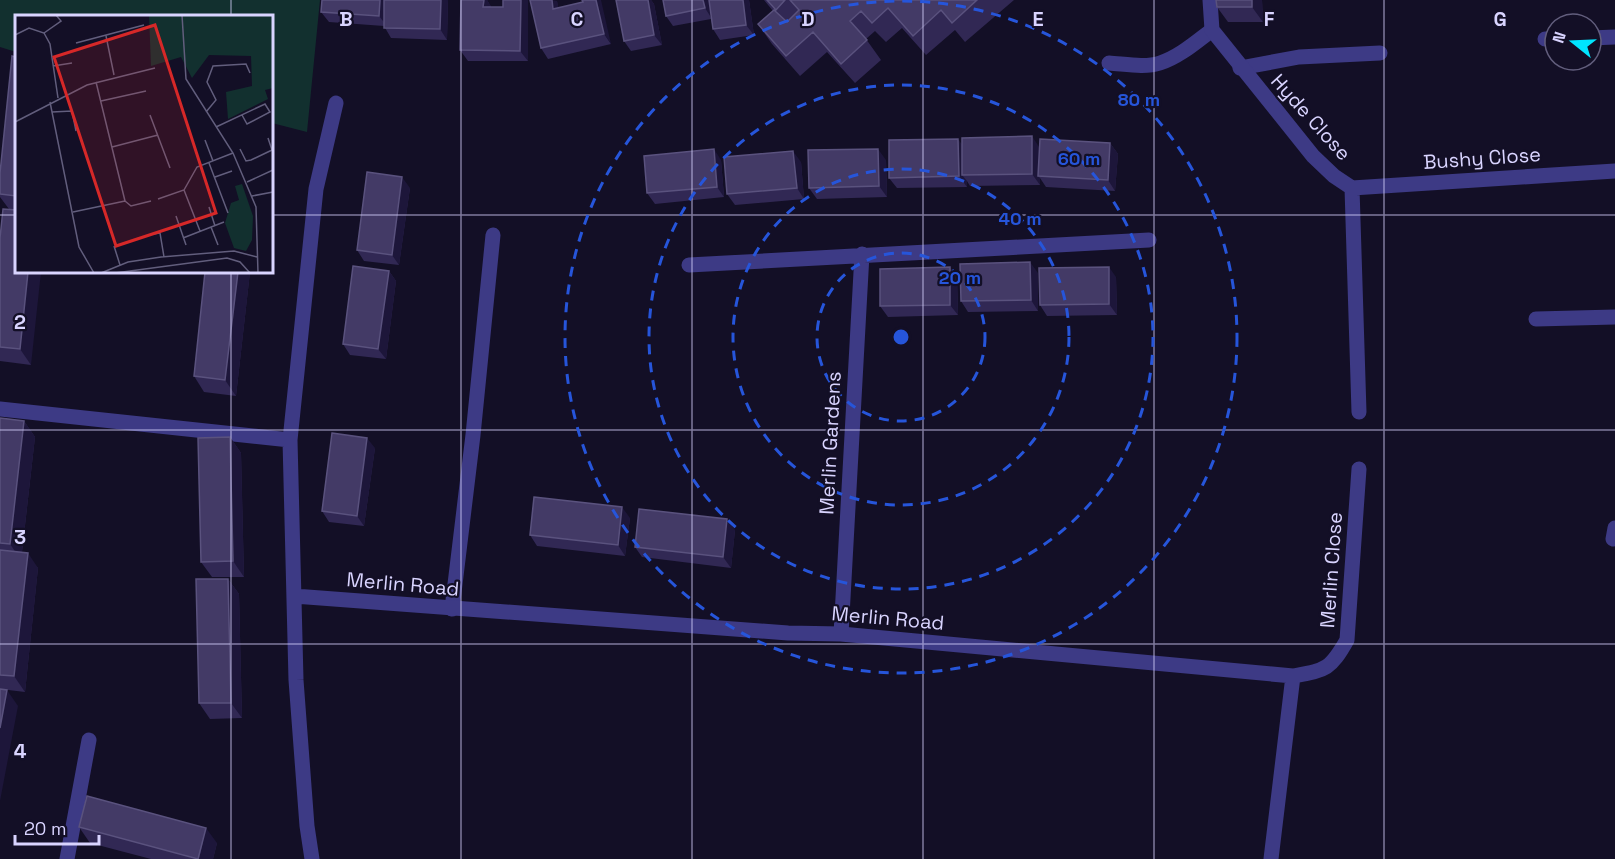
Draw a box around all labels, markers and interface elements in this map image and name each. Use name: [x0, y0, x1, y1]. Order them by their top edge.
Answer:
text: B: [339, 6, 353, 32]
text: C: [571, 6, 584, 32]
text: D: [801, 6, 815, 32]
text: E: [1032, 6, 1044, 32]
text: F: [1264, 6, 1275, 32]
text: G: [1493, 6, 1507, 32]
north arrow: [1543, 12, 1603, 72]
inset map: [15, 15, 273, 273]
text: N: [1548, 29, 1571, 46]
street label: Hyde Close: [1265, 68, 1357, 166]
text: 80 m: [1118, 88, 1160, 111]
street label: Bushy Close: [1422, 141, 1542, 175]
text: 60 m: [1058, 147, 1100, 170]
text: 40 m: [998, 207, 1042, 230]
text: 20 m: [939, 266, 981, 289]
text: 2: [14, 309, 26, 335]
centre of rings: [891, 327, 911, 347]
street label: Merlin Gardens: [813, 371, 847, 515]
street label: Merlin Close: [1314, 511, 1348, 629]
text: 3: [14, 524, 26, 550]
street label: Merlin Road: [346, 566, 460, 602]
street label: Merlin Road: [831, 600, 945, 636]
text: 4: [14, 738, 27, 764]
scale bar: [15, 808, 99, 846]
text: 20 m: [24, 817, 67, 840]

